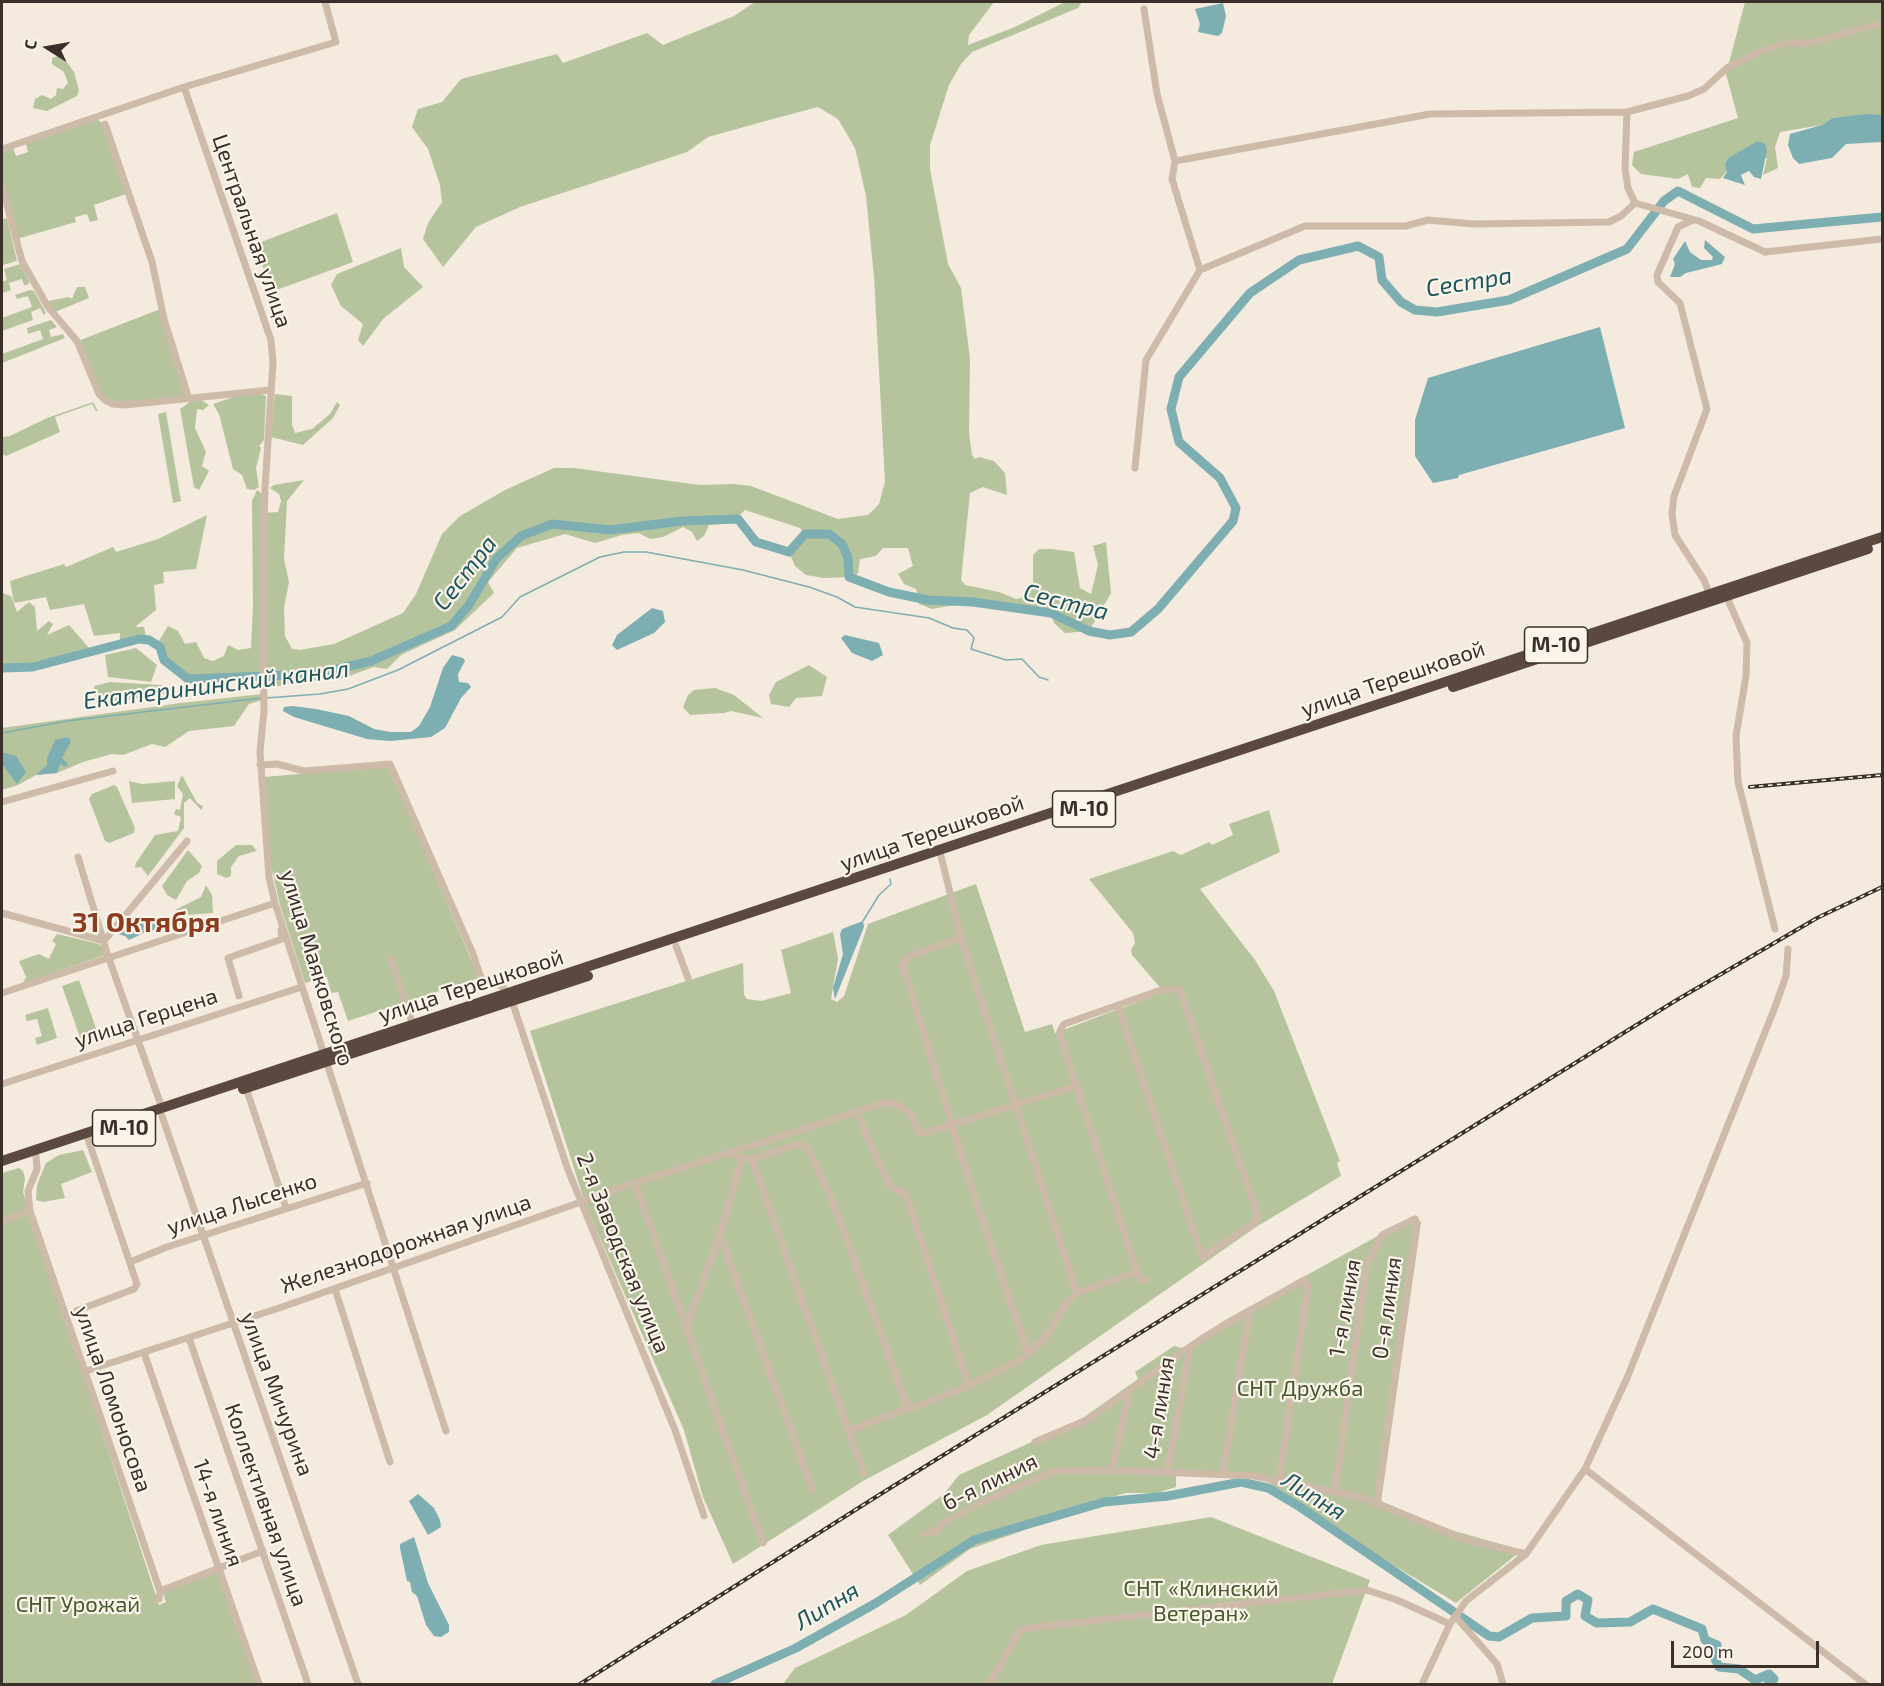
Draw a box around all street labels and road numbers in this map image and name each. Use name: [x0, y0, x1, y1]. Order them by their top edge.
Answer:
street label: Центральная улица: [207, 131, 297, 331]
road number: М-10: [1524, 627, 1588, 663]
street label: улица Терешковой: [1297, 635, 1489, 723]
street label: улица Терешковой: [836, 789, 1028, 877]
road number: М-10: [1052, 791, 1116, 827]
street label: улица Маяковского: [275, 867, 359, 1069]
street label: улица Терешковой: [375, 944, 567, 1028]
street label: улица Герцена: [71, 982, 221, 1054]
road number: М-10: [92, 1110, 156, 1146]
street label: 2-я Заводская улица: [571, 1149, 675, 1357]
street label: улица Лысенко: [164, 1167, 320, 1241]
street label: Железнодорожная улица: [277, 1189, 535, 1299]
street label: 0-я линия: [1367, 1255, 1407, 1361]
street label: 1-я линия: [1323, 1257, 1367, 1359]
street label: улица Ломоносова: [69, 1302, 157, 1496]
street label: улица Мичурина: [235, 1308, 319, 1480]
street label: 4-я линия: [1138, 1355, 1180, 1461]
street label: Коллективная улица: [219, 1400, 313, 1610]
street label: 6-я линия: [938, 1448, 1042, 1516]
street label: 14-я линия: [187, 1456, 249, 1570]

